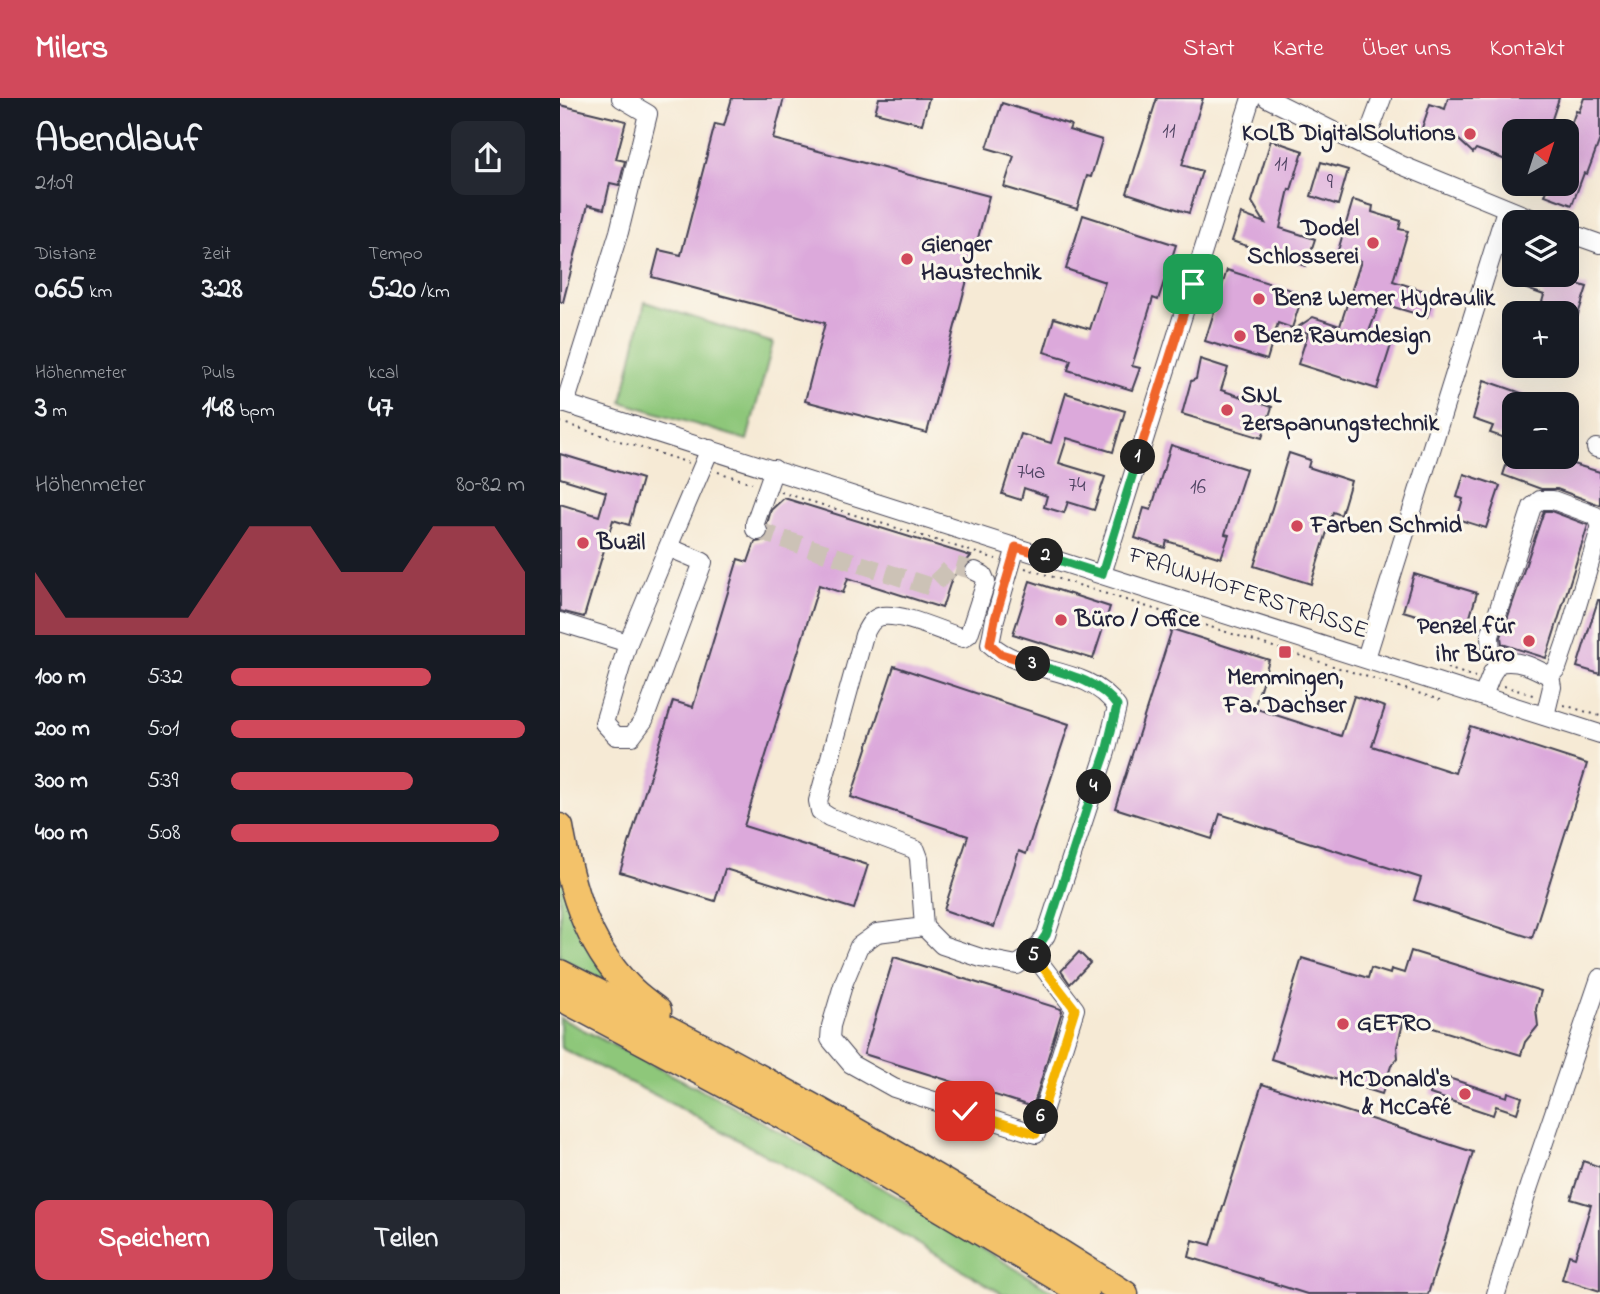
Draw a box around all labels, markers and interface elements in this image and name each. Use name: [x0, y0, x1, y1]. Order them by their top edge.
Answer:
text: Milers: [35, 25, 108, 73]
text: Start: [1183, 32, 1235, 67]
text: Karte: [1273, 32, 1324, 67]
text: Über uns: [1362, 32, 1451, 67]
text: Kontakt: [1489, 32, 1565, 67]
text: Abendlauf: [35, 113, 202, 169]
house number: 11: [1162, 117, 1176, 147]
place label: KOLB DigitalSolutions: [1242, 117, 1456, 153]
north arrow: [1502, 119, 1578, 196]
map controls: [1502, 119, 1579, 469]
button: share: [451, 121, 525, 195]
marker: KOLB DigitalSolutions: [1462, 126, 1478, 142]
house number: 11: [1274, 150, 1288, 180]
text: 21:09: [35, 167, 73, 200]
house number: 9: [1327, 168, 1334, 198]
button: layers: [1502, 210, 1579, 287]
place label: Dodel Schlosserei: [1247, 212, 1359, 275]
place label: Gienger Haustechnik: [921, 228, 1042, 291]
marker: Dodel Schlosserei: [1365, 235, 1381, 251]
text: Distanz: [35, 241, 96, 268]
text: Zeit: [202, 241, 231, 268]
text: Tempo: [368, 241, 423, 268]
marker: Gienger Haustechnik: [899, 251, 915, 267]
pin: [1163, 254, 1223, 314]
icon: arrive: [1174, 265, 1212, 303]
text: 0.65: [35, 268, 84, 312]
text: 3:28: [202, 268, 243, 312]
text: 5:20: [368, 268, 416, 312]
text: km: [84, 279, 112, 306]
text: /km: [416, 279, 450, 306]
place label: Benz Werner Hydraulik: [1272, 282, 1496, 318]
marker: Benz Werner Hydraulik: [1251, 291, 1267, 307]
button: +: [1502, 301, 1579, 378]
place label: Benz Raumdesign: [1253, 319, 1431, 355]
marker: Benz Raumdesign: [1232, 328, 1248, 344]
text: Höhenmeter: [35, 360, 126, 387]
text: Puls: [202, 360, 235, 387]
text: kcal: [368, 360, 399, 387]
place label: SNL Zerspanungstechnik: [1241, 379, 1439, 443]
text: 3: [35, 387, 47, 431]
text: 148: [202, 387, 235, 431]
text: 47: [368, 387, 393, 431]
button: −: [1502, 392, 1579, 469]
text: m: [47, 398, 67, 425]
text: bpm: [235, 398, 275, 425]
marker: SNL Zerspanungstechnik: [1219, 402, 1235, 418]
pin: 1: [1120, 440, 1156, 474]
text: 1: [1134, 443, 1141, 470]
house number: 74a: [1017, 458, 1045, 488]
text: Höhenmeter: [35, 469, 146, 502]
text: 80–82 m: [456, 469, 525, 502]
house number: 74: [1068, 471, 1086, 501]
house number: 16: [1190, 473, 1206, 503]
place label: Farben Schmid: [1310, 509, 1463, 544]
marker: Farben Schmid: [1289, 518, 1305, 534]
place label: Buzil: [596, 526, 645, 561]
marker: Buzil: [575, 535, 591, 551]
pin: 2: [1028, 538, 1064, 574]
street label: FRAUNHOFERSTRASSE: [1123, 538, 1372, 649]
text: 2: [1041, 542, 1050, 569]
place label: Büro / Office: [1074, 603, 1201, 638]
place label: Penzel für ihr Büro: [1417, 610, 1516, 673]
marker: Büro / Office: [1053, 612, 1069, 628]
marker: Penzel für ihr Büro: [1521, 633, 1537, 649]
marker: Memmingen, Fa. Dachser: [1277, 644, 1293, 660]
pin: 3: [1016, 646, 1050, 682]
text: 3: [1029, 650, 1036, 677]
text: 100 m: [35, 661, 86, 694]
text: 5:32: [147, 661, 183, 694]
place label: Memmingen, Fa. Dachser: [1223, 661, 1347, 724]
text: 200 m: [35, 713, 90, 746]
text: 5:01: [147, 713, 179, 746]
text: 300 m: [35, 765, 88, 798]
text: 5:39: [147, 765, 179, 798]
pin: 4: [1076, 770, 1112, 804]
text: 4: [1090, 773, 1097, 800]
text: 400 m: [35, 817, 88, 850]
text: 5:08: [147, 817, 181, 850]
pin: 5: [1016, 938, 1051, 974]
text: 5: [1028, 942, 1039, 969]
place label: GEFRO: [1357, 1007, 1431, 1042]
marker: GEFRO: [1335, 1016, 1351, 1032]
place label: McDonald's & McCafé: [1339, 1063, 1452, 1126]
pin: [935, 1081, 995, 1141]
marker: McDonald's & McCafé: [1457, 1086, 1473, 1102]
icon: check: [946, 1092, 984, 1130]
pin: 6: [1023, 1100, 1058, 1134]
text: 6: [1036, 1103, 1045, 1130]
button: Speichern: [35, 1200, 273, 1280]
button: Teilen: [287, 1200, 525, 1280]

